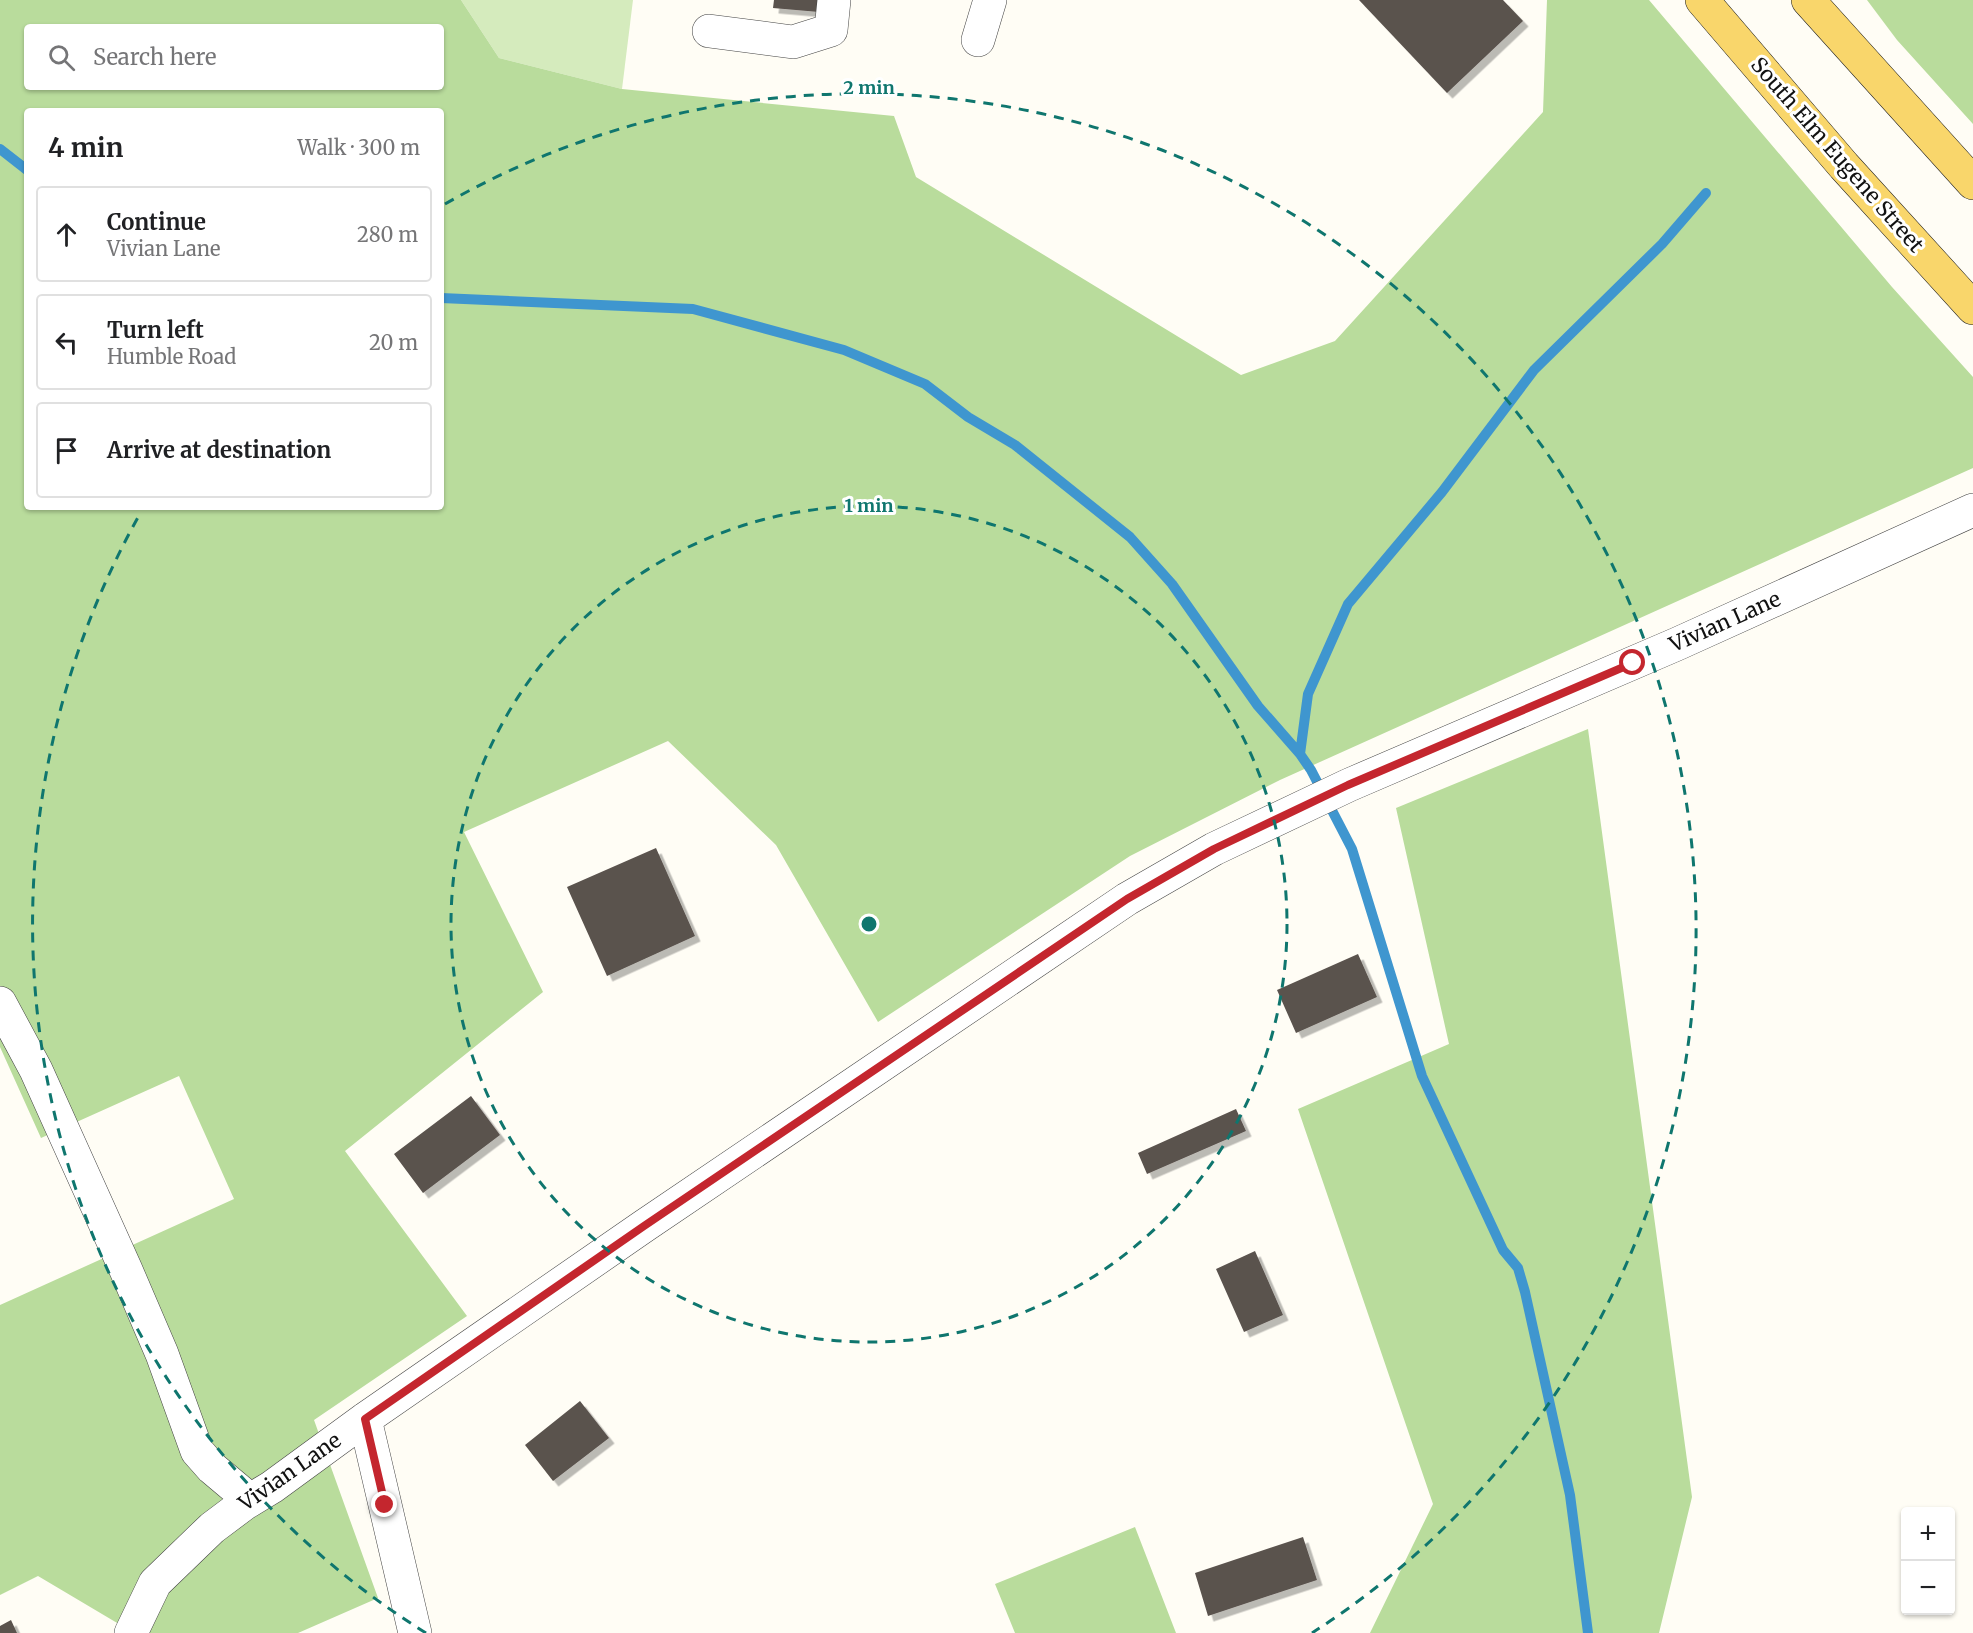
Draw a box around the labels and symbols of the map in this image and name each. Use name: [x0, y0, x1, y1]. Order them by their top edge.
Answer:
street label: South Elm Eugene Street: [1745, 51, 1930, 258]
text: 2 min: [843, 76, 895, 99]
text: 1 min: [844, 494, 894, 517]
street label: Vivian Lane: [1664, 585, 1785, 658]
route start: [1619, 649, 1645, 675]
centre of rings: [859, 914, 879, 934]
street label: Vivian Lane: [232, 1426, 346, 1517]
route end: [371, 1491, 397, 1517]

